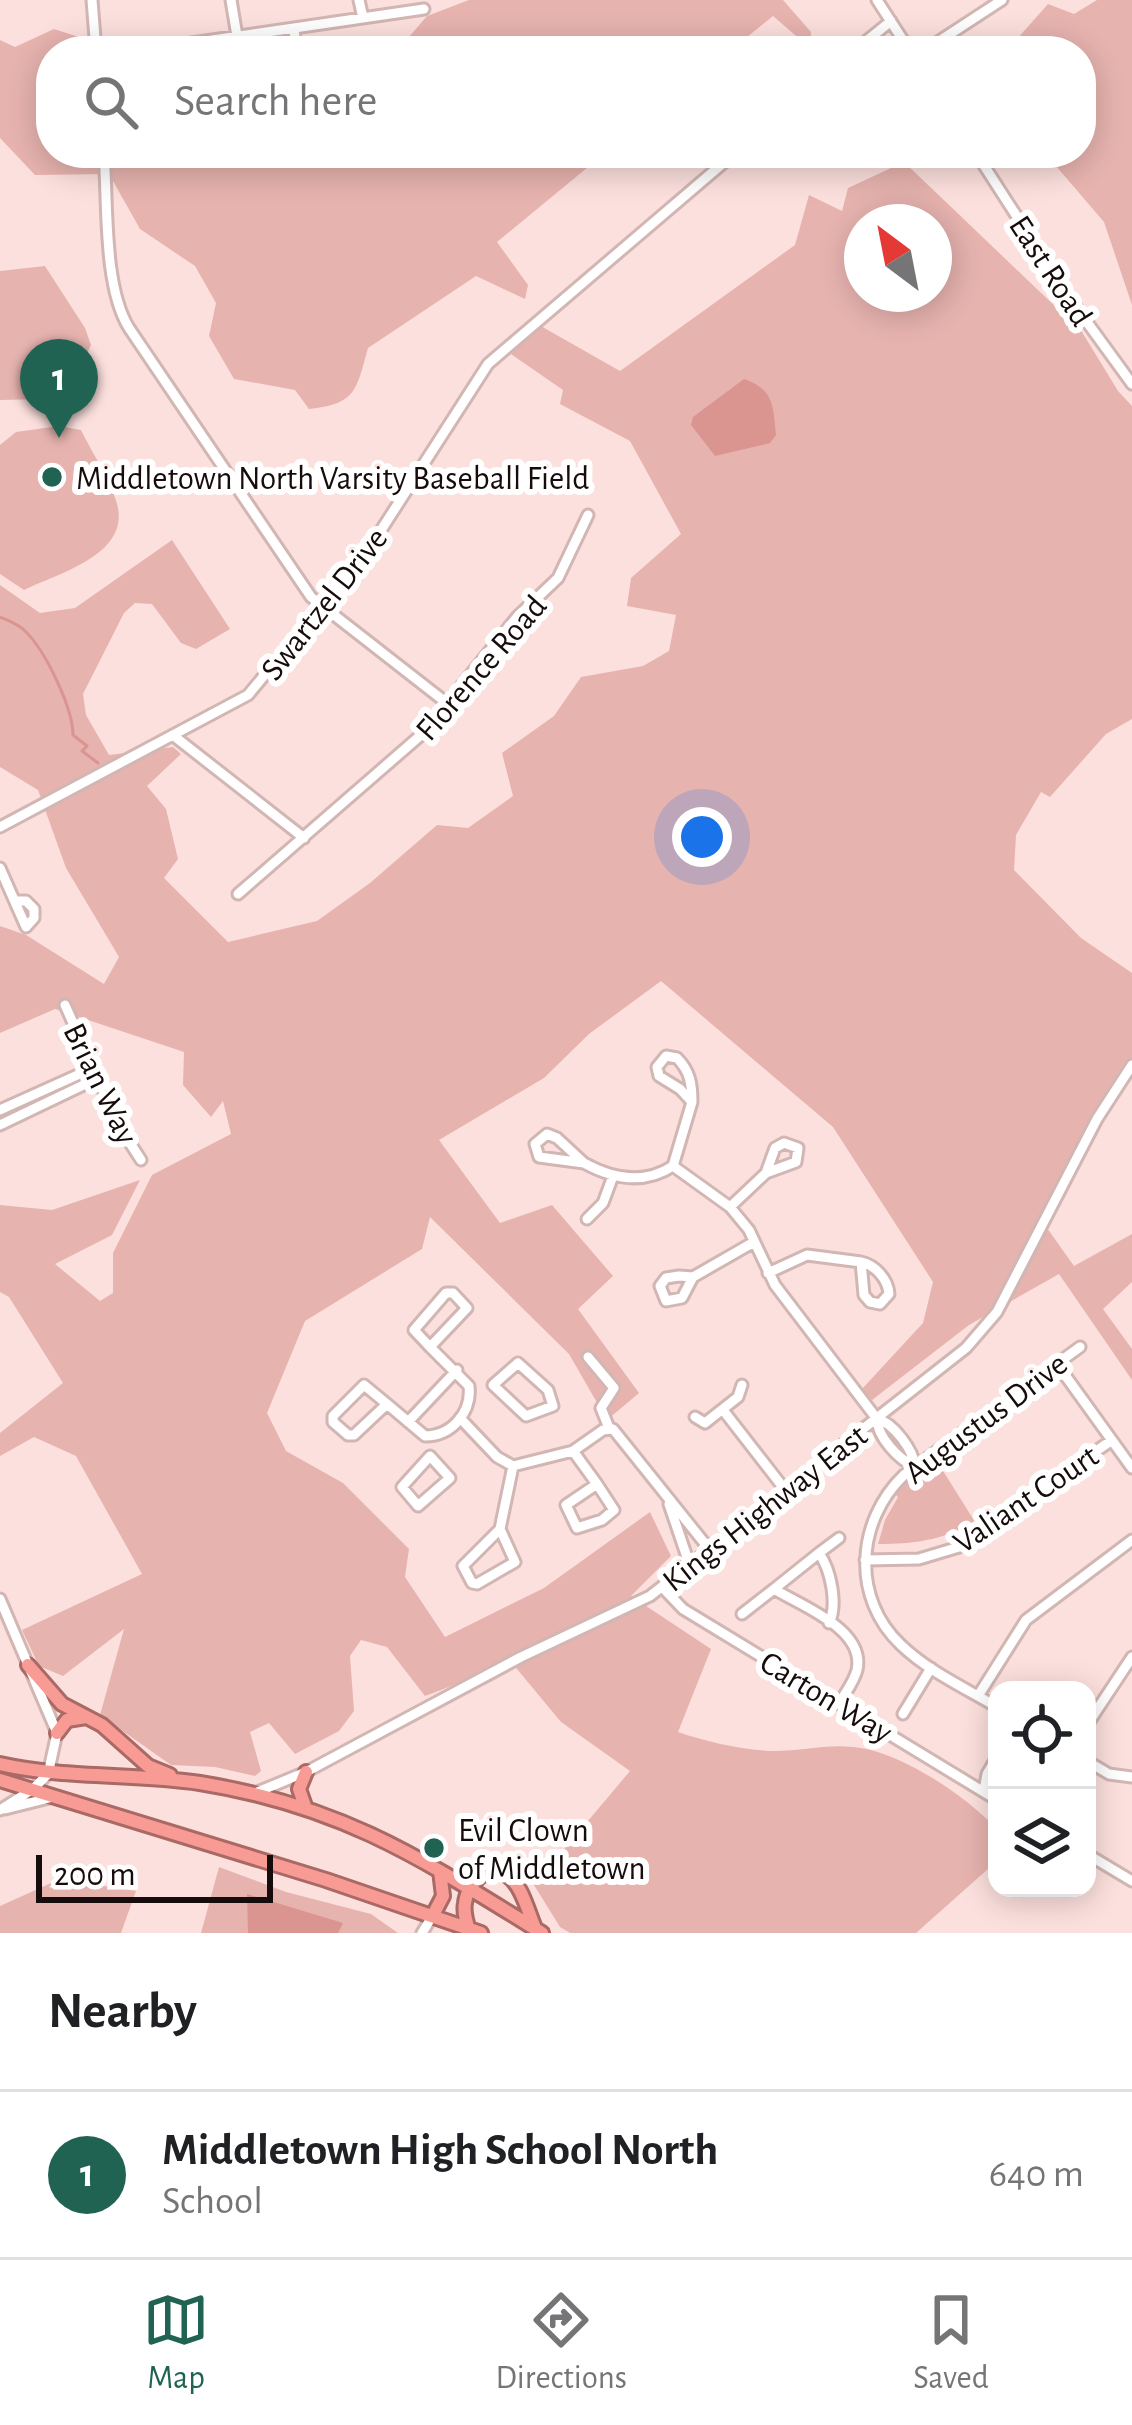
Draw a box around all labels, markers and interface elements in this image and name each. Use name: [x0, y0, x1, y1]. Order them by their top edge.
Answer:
search box: [36, 36, 1096, 168]
icon: search: [78, 69, 144, 135]
text: Search here: [174, 79, 377, 124]
north arrow: [844, 204, 952, 312]
street label: East Road: [1002, 210, 1098, 332]
pin: 1: [20, 339, 98, 438]
place label: Middletown North Varsity Baseball Field: [76, 463, 589, 496]
marker: Middletown North Varsity Baseball Field: [39, 464, 65, 490]
street label: Swartzel Drive: [256, 522, 394, 687]
street label: Florence Road: [410, 590, 553, 747]
your location: [672, 807, 732, 867]
street label: Brian Way: [56, 1018, 143, 1150]
street label: Augustus Drive: [899, 1347, 1074, 1491]
street label: Kings Highway East: [657, 1419, 874, 1599]
street label: Valiant Court: [948, 1440, 1105, 1560]
street label: Carton Way: [754, 1646, 898, 1750]
map controls: [988, 1681, 1096, 1897]
button: locate: [988, 1681, 1096, 1789]
button: layers: [988, 1789, 1096, 1897]
place label: Evil Clown of Middletown: [458, 1815, 646, 1886]
marker: Evil Clown of Middletown: [421, 1835, 447, 1861]
scale bar: [36, 1849, 273, 1902]
text: 200 m: [54, 1859, 136, 1892]
text: Nearby: [48, 1986, 197, 2037]
text: Middletown High School North: [162, 2128, 718, 2173]
text: 1: [80, 2155, 94, 2194]
text: 640 m: [989, 2155, 1084, 2194]
text: School: [162, 2182, 263, 2221]
tab: Map: [143, 2287, 209, 2399]
tab: Directions: [495, 2287, 627, 2399]
tab: Saved: [913, 2287, 989, 2399]

